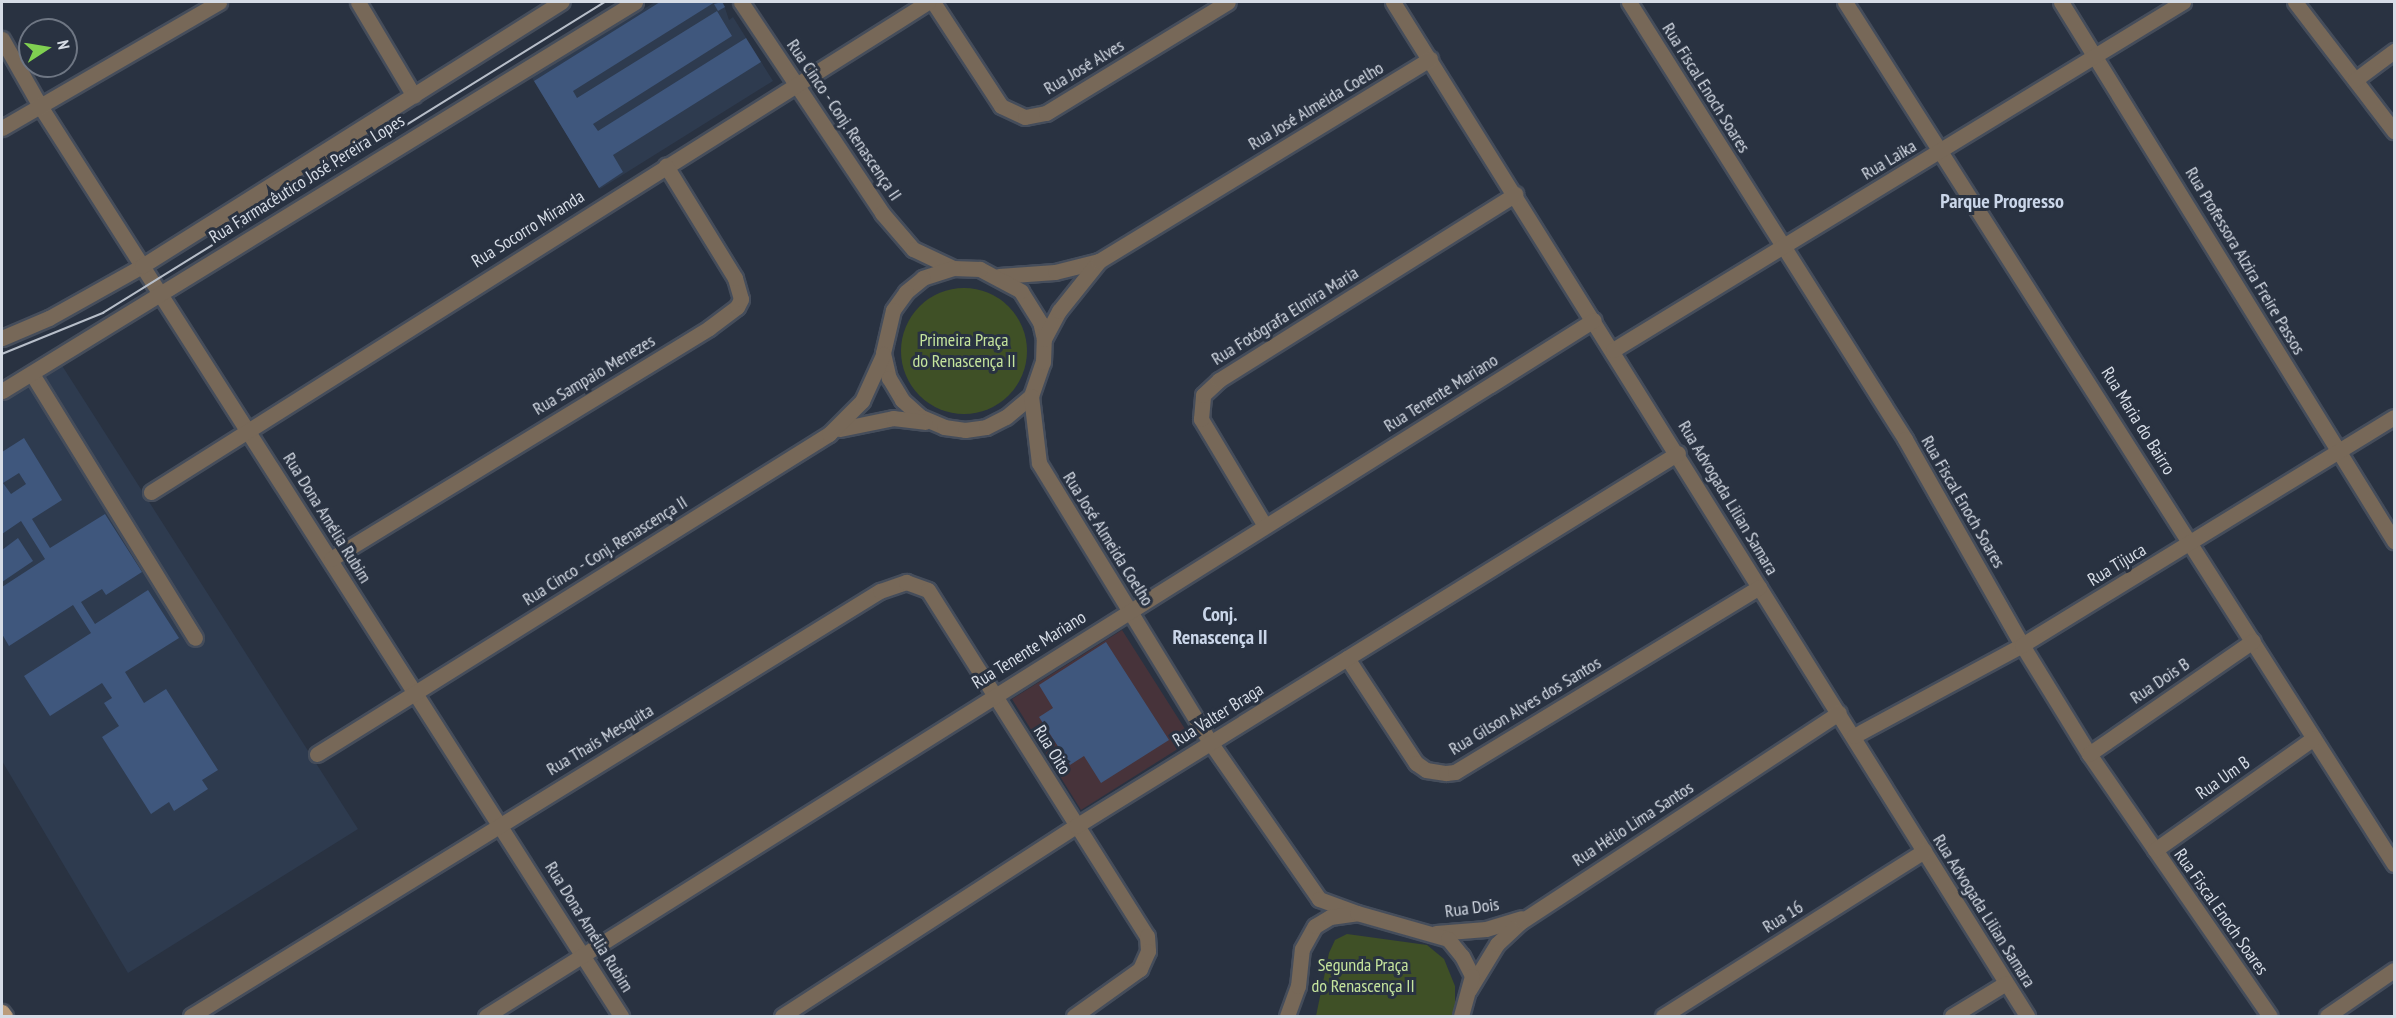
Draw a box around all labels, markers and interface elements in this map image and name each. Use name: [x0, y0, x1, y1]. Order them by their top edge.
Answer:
north arrow: [18, 18, 78, 78]
street label: Rua Fiscal Enoch Soares: [1657, 19, 1755, 157]
street label: Rua Cinco - Conj. Renascença II: [781, 34, 907, 206]
street label: Rua José Alves: [1040, 35, 1128, 99]
text: N: [53, 38, 74, 51]
street label: Rua José Almeida Coelho: [1244, 57, 1388, 155]
street label: Rua Farmacêutico José Pereira Lopes: [205, 110, 409, 248]
street label: Rua Laika: [1858, 135, 1920, 185]
street label: Rua Professora Alzira Freire Passos: [2180, 163, 2310, 359]
street label: Rua Socorro Miranda: [468, 186, 588, 272]
district label: Parque Progresso: [1940, 189, 2064, 213]
street label: Rua Fotógrafa Elmira Maria: [1208, 262, 1362, 370]
street label: Rua Sampaio Menezes: [529, 330, 659, 420]
park label: Primeira Praça do Renascença II: [912, 330, 1016, 372]
street label: Rua Tenente Mariano: [1380, 349, 1502, 437]
street label: Rua Maria do Bairro: [2096, 363, 2180, 479]
street label: Rua Advogada Lilian Samara: [1673, 417, 1783, 579]
street label: Rua Fiscal Enoch Soares: [1916, 432, 2010, 572]
street label: Rua Dona Amélia Rubim: [278, 449, 376, 587]
street label: Rua José Almeida Coelho: [1058, 468, 1158, 610]
street label: Rua Cinco - Conj. Renascença II: [518, 491, 692, 611]
street label: Rua Tijuca: [2084, 539, 2150, 591]
district label: Conj. Renascença II: [1172, 602, 1268, 649]
street label: Rua Tenente Mariano: [968, 606, 1090, 694]
street label: Rua Gilson Alves dos Santos: [1445, 652, 1605, 760]
street label: Rua Dois B: [2126, 653, 2194, 709]
street label: Rua Valter Braga: [1169, 679, 1267, 751]
street label: Rua Thaís Mesquita: [543, 700, 657, 780]
street label: Rua Oito: [1029, 721, 1075, 779]
street label: Rua Um B: [2192, 752, 2254, 804]
street label: Rua Hélio Lima Santos: [1568, 777, 1698, 871]
street label: Rua Advogada Lilian Samara: [1928, 830, 2040, 992]
street label: Rua Fiscal Enoch Soares: [2169, 845, 2273, 979]
street label: Rua Dona Amélia Rubim: [540, 858, 638, 996]
street label: Rua Dois: [1443, 893, 1501, 923]
street label: Rua 16: [1759, 896, 1807, 938]
park label: Segunda Praça do Renascença II: [1311, 955, 1415, 998]

